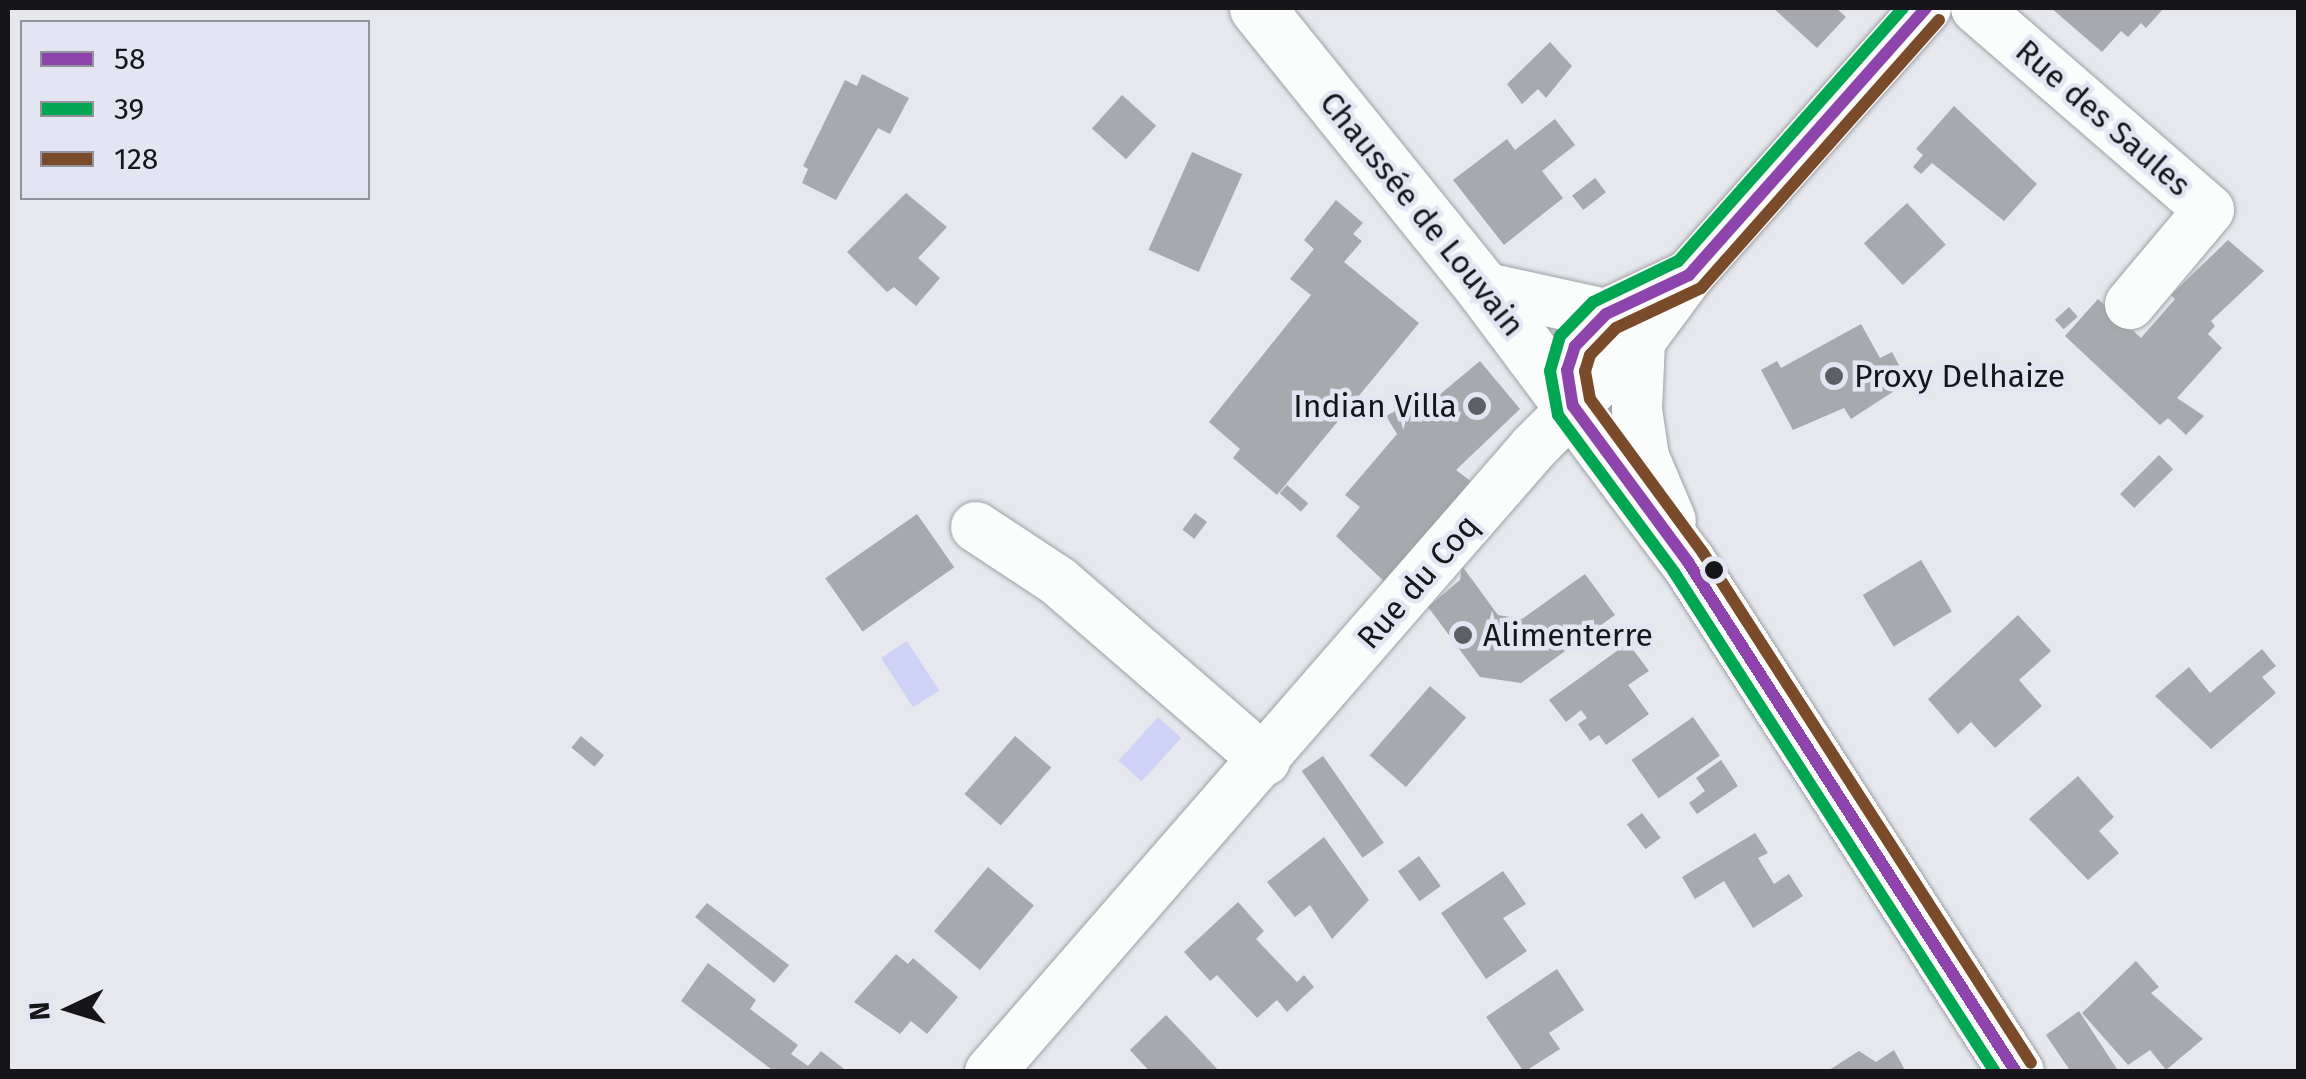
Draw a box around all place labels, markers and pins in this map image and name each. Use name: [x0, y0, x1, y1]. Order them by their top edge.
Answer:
place label: Proxy Delhaize: [1854, 357, 2065, 395]
marker: Proxy Delhaize: [1823, 365, 1845, 387]
place label: Indian Villa: [1293, 387, 1457, 425]
marker: Indian Villa: [1466, 395, 1488, 417]
unlabelled marker: [1704, 560, 1724, 580]
place label: Alimenterre: [1483, 616, 1653, 654]
marker: Alimenterre: [1452, 624, 1474, 646]

